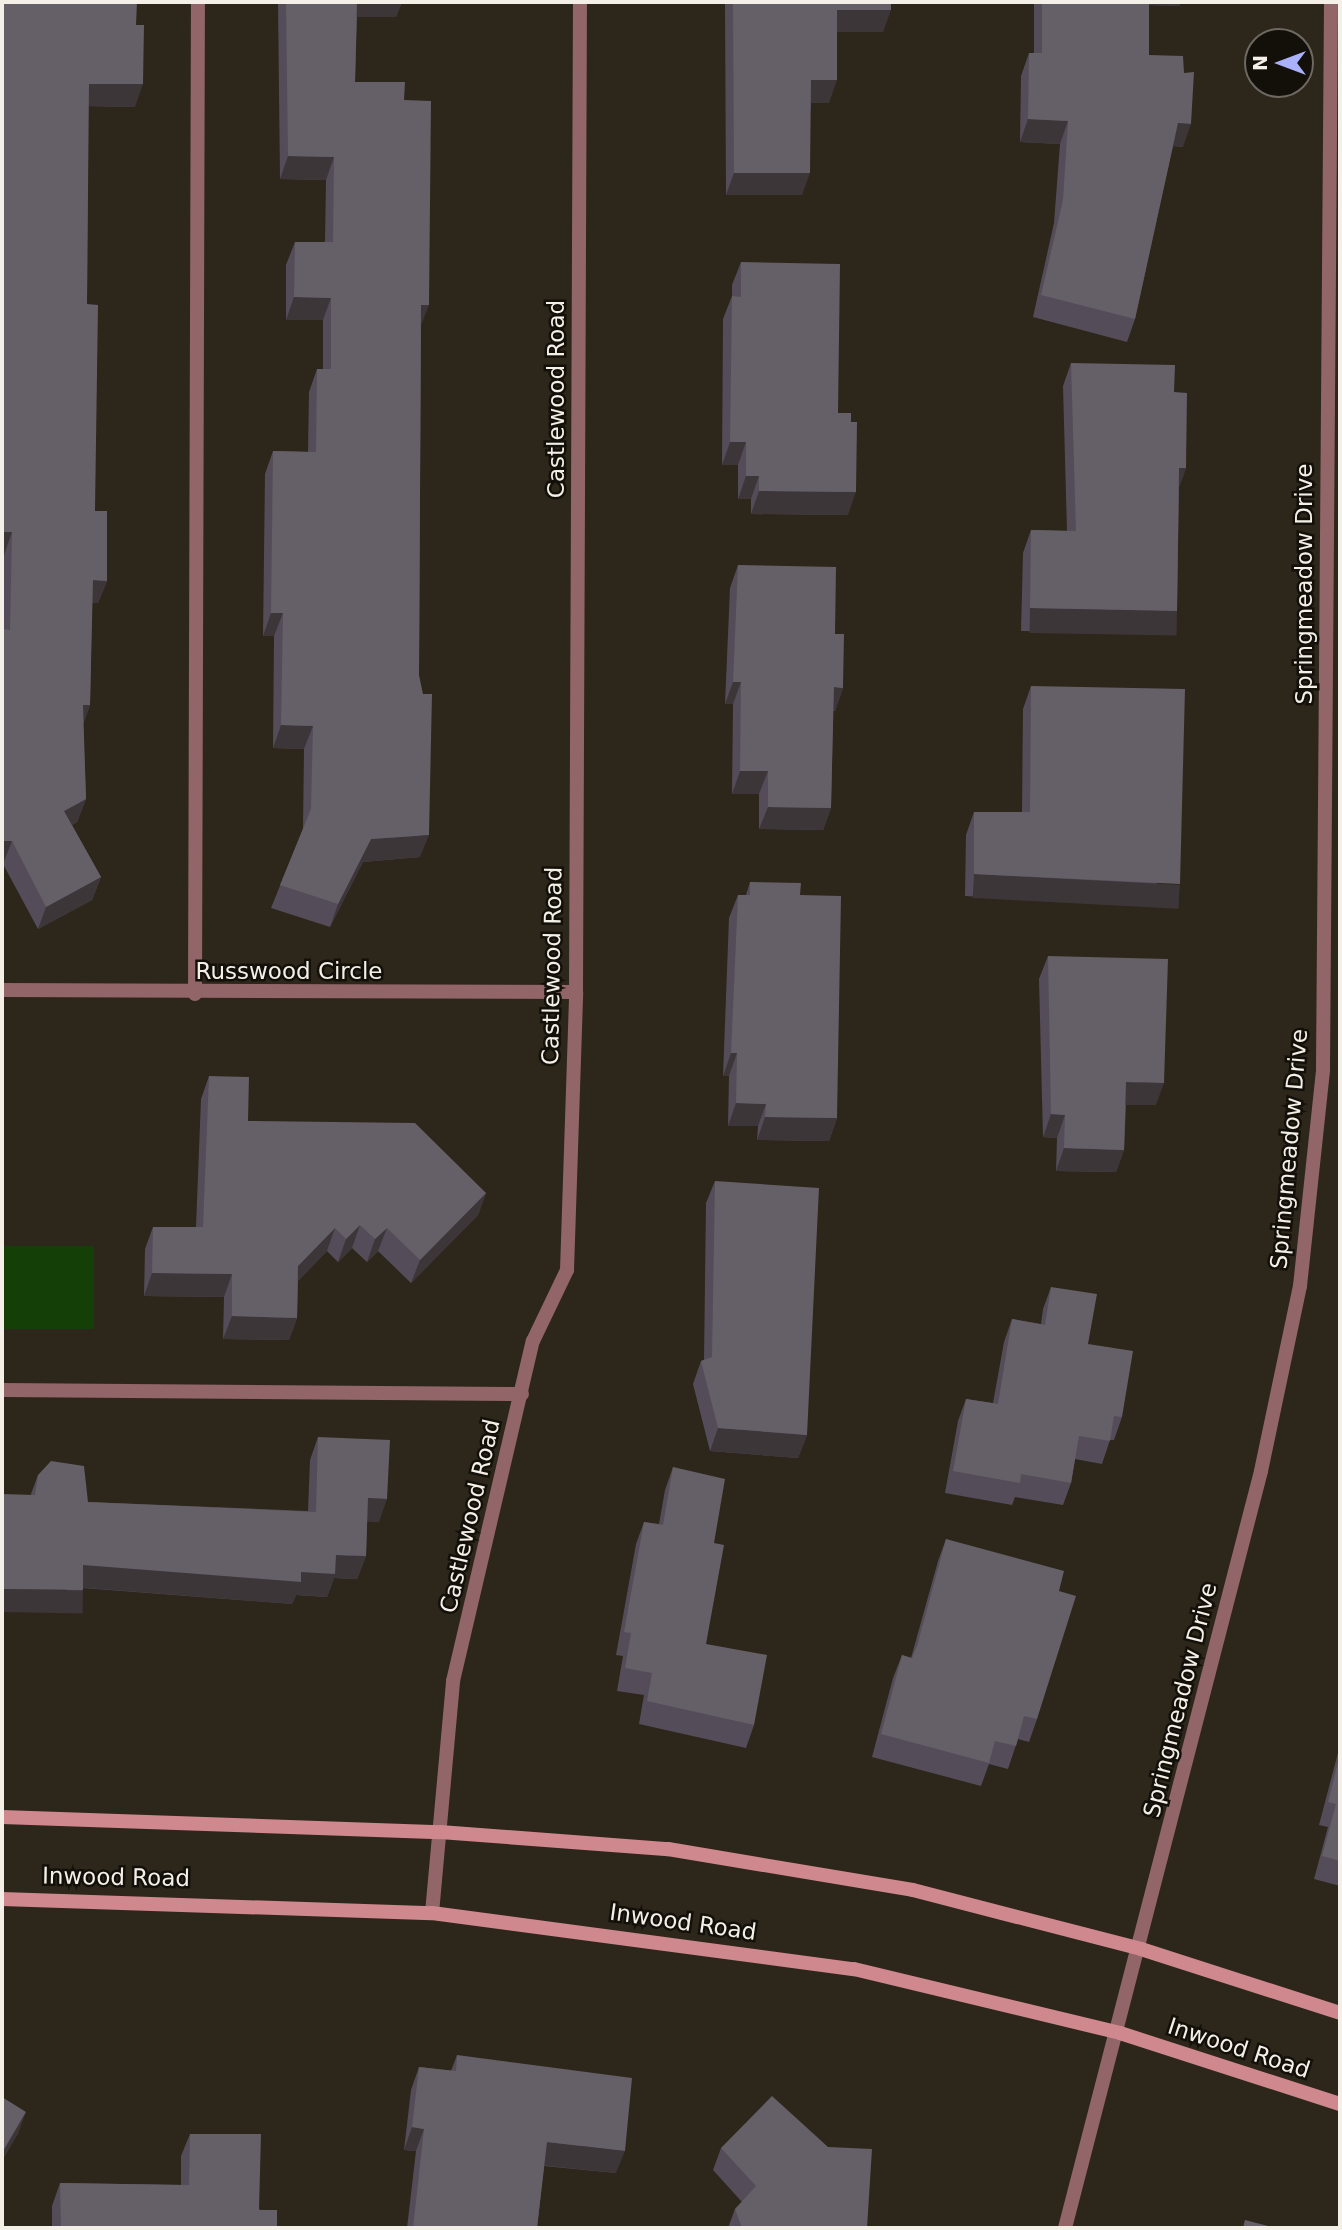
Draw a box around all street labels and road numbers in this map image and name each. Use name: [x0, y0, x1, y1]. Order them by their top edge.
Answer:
street label: Castlewood Road: [542, 300, 570, 498]
street label: Springmeadow Drive: [1290, 464, 1318, 704]
street label: Castlewood Road: [536, 867, 568, 1065]
street label: Russwood Circle: [196, 957, 382, 985]
street label: Springmeadow Drive: [1265, 1028, 1313, 1270]
street label: Castlewood Road: [434, 1416, 506, 1616]
street label: Springmeadow Drive: [1137, 1580, 1223, 1820]
street label: Inwood Road: [42, 1862, 190, 1892]
street label: Inwood Road: [608, 1898, 758, 1946]
street label: Inwood Road: [1164, 2012, 1314, 2084]

